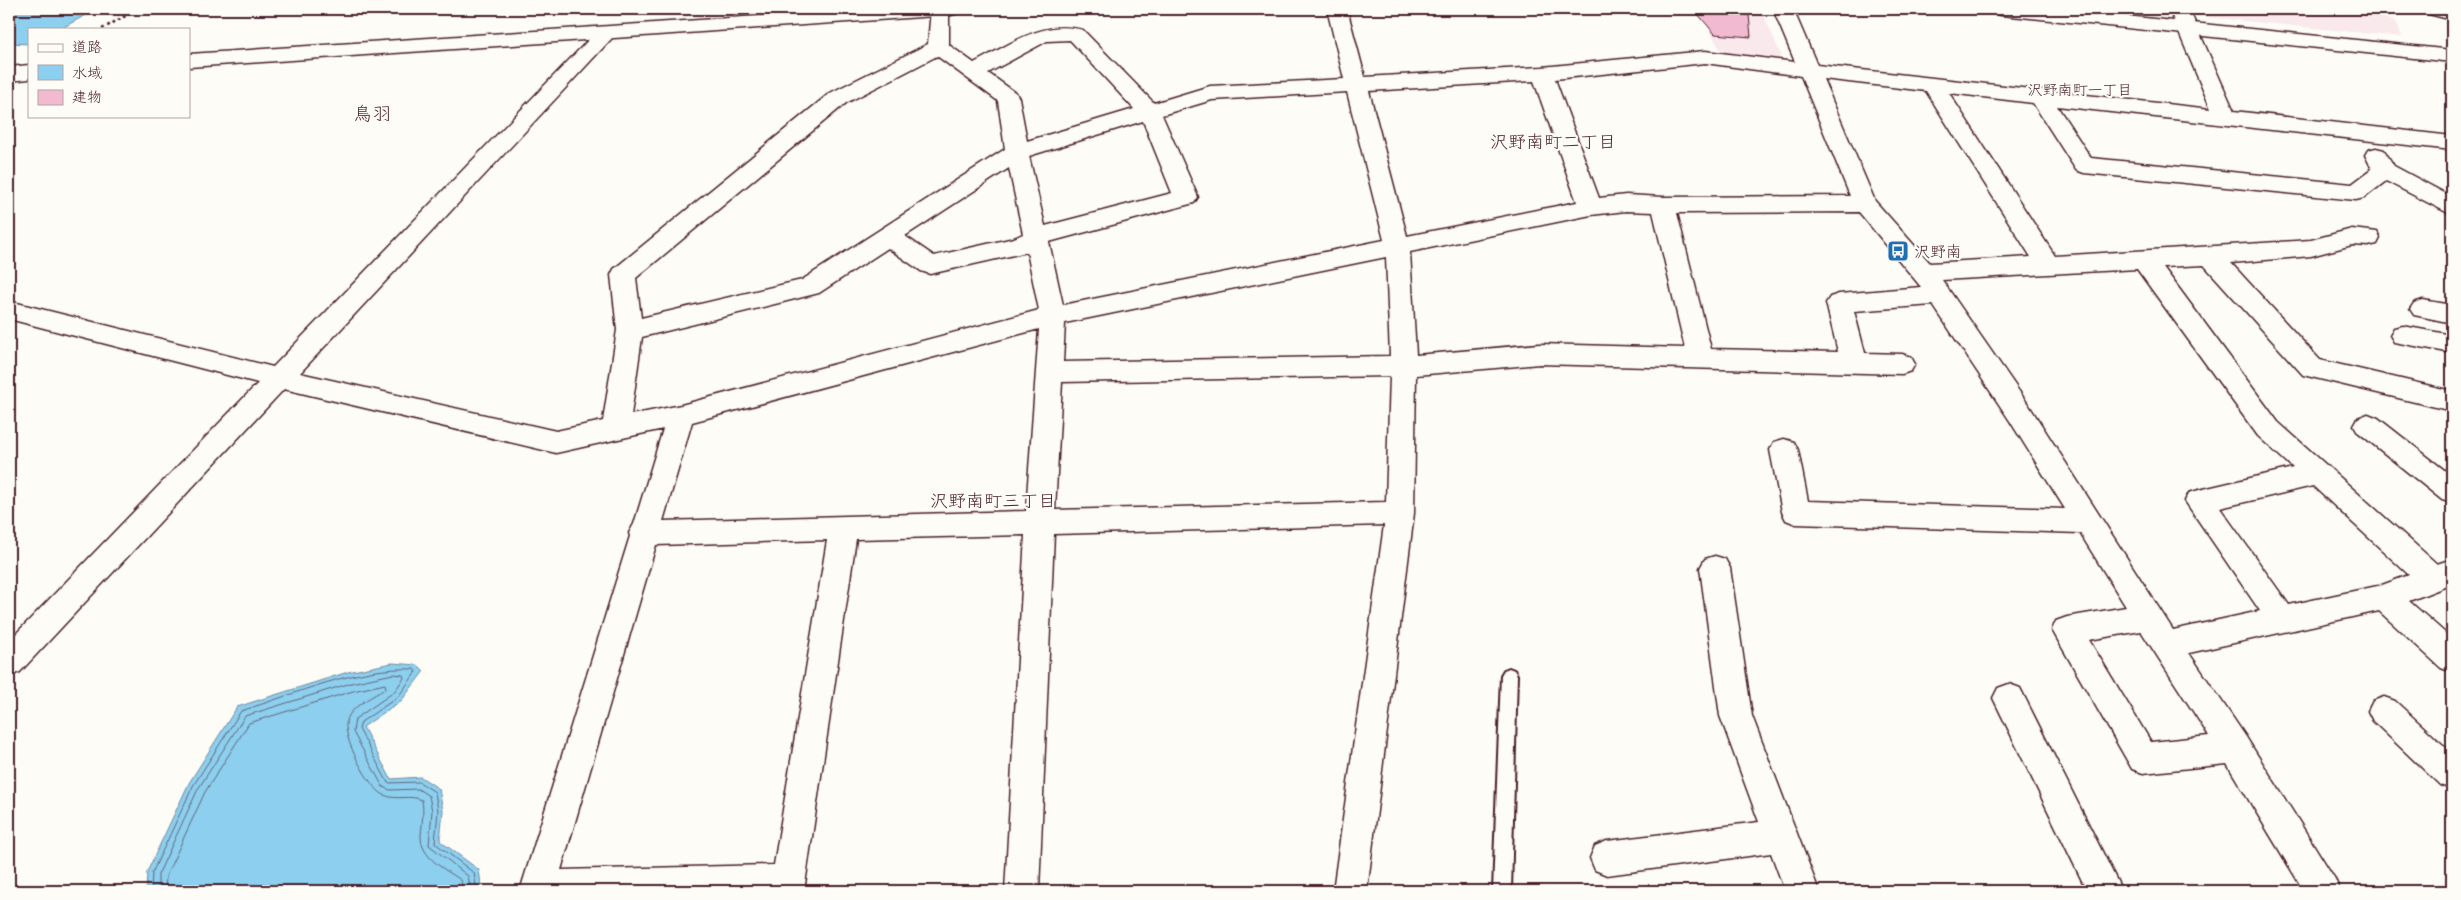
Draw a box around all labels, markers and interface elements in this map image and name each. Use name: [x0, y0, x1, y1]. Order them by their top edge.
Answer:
legend: [28, 28, 190, 118]
text: 道路: [72, 38, 102, 58]
text: 水域: [72, 64, 102, 84]
district label: 沢野南町一丁目: [2027, 81, 2133, 101]
text: 建物: [72, 88, 102, 108]
district label: 鳥羽: [353, 102, 391, 127]
district label: 沢野南町二丁目: [1490, 131, 1616, 155]
bus stop icon: 沢野南: [1886, 239, 1910, 263]
place label: 沢野南: [1914, 242, 1962, 263]
district label: 沢野南町三丁目: [930, 490, 1056, 514]

